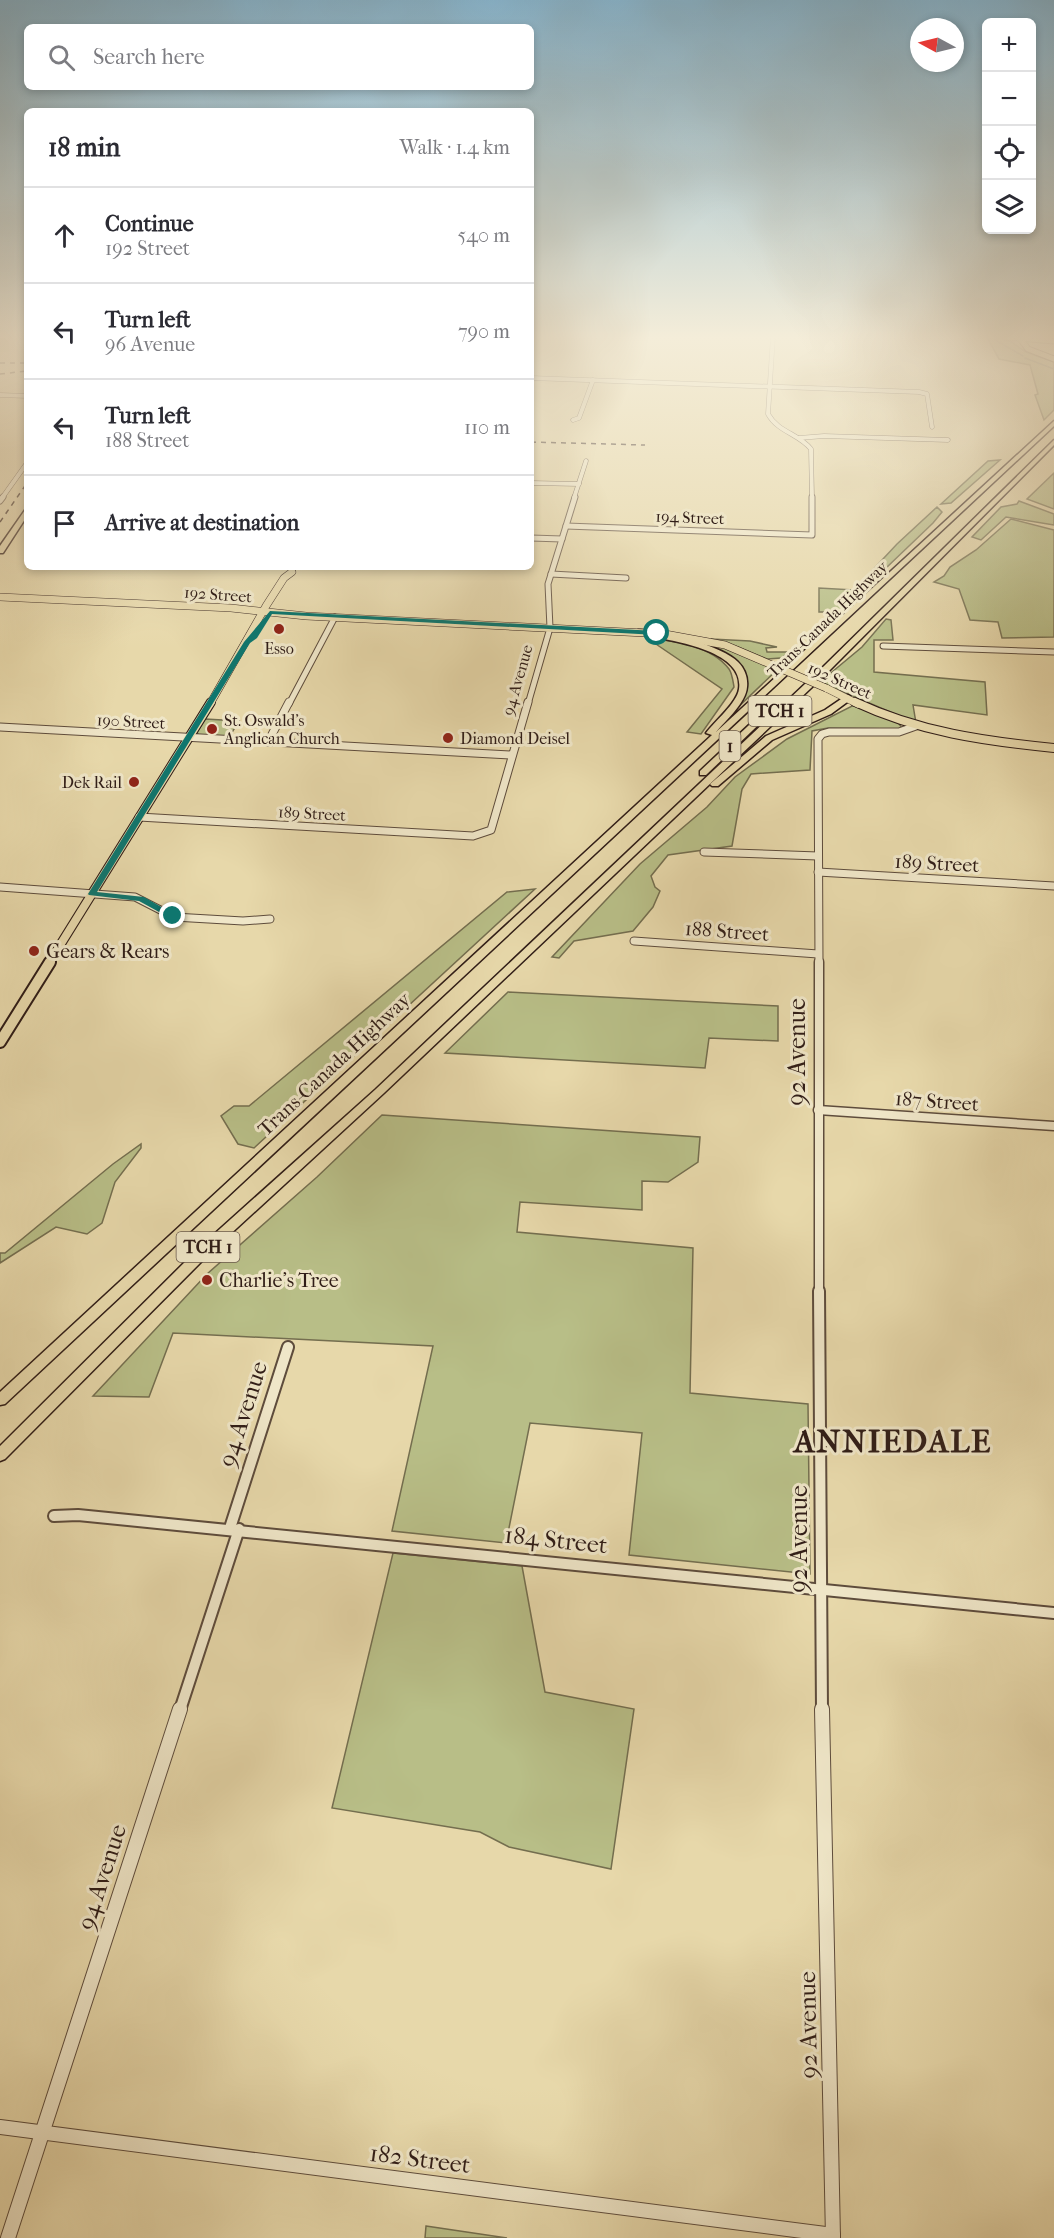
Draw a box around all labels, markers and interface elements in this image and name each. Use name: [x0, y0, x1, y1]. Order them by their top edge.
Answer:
north arrow: [910, 18, 964, 72]
map controls: [982, 18, 1036, 234]
button: +: [982, 18, 1036, 72]
search box: [24, 24, 534, 90]
icon: search: [45, 41, 78, 74]
text: Search here: [93, 44, 205, 70]
button: −: [982, 72, 1036, 126]
button: locate: [982, 126, 1036, 180]
text: 18 min: [48, 132, 120, 163]
text: Walk · 1.4 km: [400, 136, 510, 159]
button: layers: [982, 180, 1036, 234]
text: Continue: [105, 211, 194, 237]
icon: ahead: [48, 219, 81, 252]
text: 540 m: [458, 224, 510, 247]
text: 192 Street: [105, 237, 190, 260]
text: Turn left: [105, 307, 191, 333]
icon: left: [48, 315, 81, 348]
text: 790 m: [458, 320, 510, 343]
text: 96 Avenue: [105, 333, 195, 356]
text: Turn left: [105, 403, 191, 429]
icon: left: [48, 411, 81, 444]
text: 110 m: [464, 416, 510, 439]
text: 188 Street: [105, 429, 189, 452]
icon: arrive: [48, 507, 81, 540]
street label: 194 Street: [655, 507, 725, 528]
text: Arrive at destination: [105, 510, 299, 536]
street label: Trans-Canada Highway: [763, 557, 892, 682]
street label: 192 Street: [183, 583, 253, 606]
route start: [643, 619, 669, 645]
marker: Esso: [272, 622, 286, 636]
place label: Esso: [264, 639, 294, 658]
street label: 94 Avenue: [498, 642, 537, 718]
street label: 192 Street: [805, 658, 875, 703]
road number: TCH 1: [748, 696, 812, 726]
street label: 190 Street: [96, 710, 166, 733]
place label: St. Oswald's Anglican Church: [223, 711, 340, 748]
marker: St. Oswald's Anglican Church: [205, 722, 219, 736]
place label: Diamond Deisel: [460, 729, 571, 748]
marker: Diamond Deisel: [441, 731, 455, 745]
road number: 1: [720, 731, 740, 761]
place label: Dek Rail: [62, 773, 123, 792]
marker: Dek Rail: [127, 775, 141, 789]
street label: 189 Street: [278, 802, 347, 825]
street label: 189 Street: [894, 850, 980, 877]
route end: [159, 902, 185, 928]
street label: 188 Street: [684, 917, 770, 946]
place label: Gears & Rears: [46, 940, 169, 963]
marker: Gears & Rears: [27, 944, 41, 958]
street label: Trans-Canada Highway: [254, 987, 416, 1141]
street label: 92 Avenue: [783, 998, 811, 1106]
street label: 187 Street: [894, 1087, 980, 1116]
road number: TCH 1: [176, 1232, 240, 1262]
place label: Charlie's Tree: [219, 1269, 339, 1292]
marker: Charlie's Tree: [200, 1273, 214, 1287]
street label: 94 Avenue: [213, 1358, 273, 1470]
district label: ANNIEDALE: [792, 1423, 992, 1460]
street label: 92 Avenue: [785, 1485, 813, 1593]
street label: 184 Street: [503, 1521, 609, 1559]
street label: 94 Avenue: [72, 1821, 132, 1933]
street label: 92 Avenue: [793, 1971, 823, 2079]
street label: 182 Street: [368, 2139, 472, 2179]

